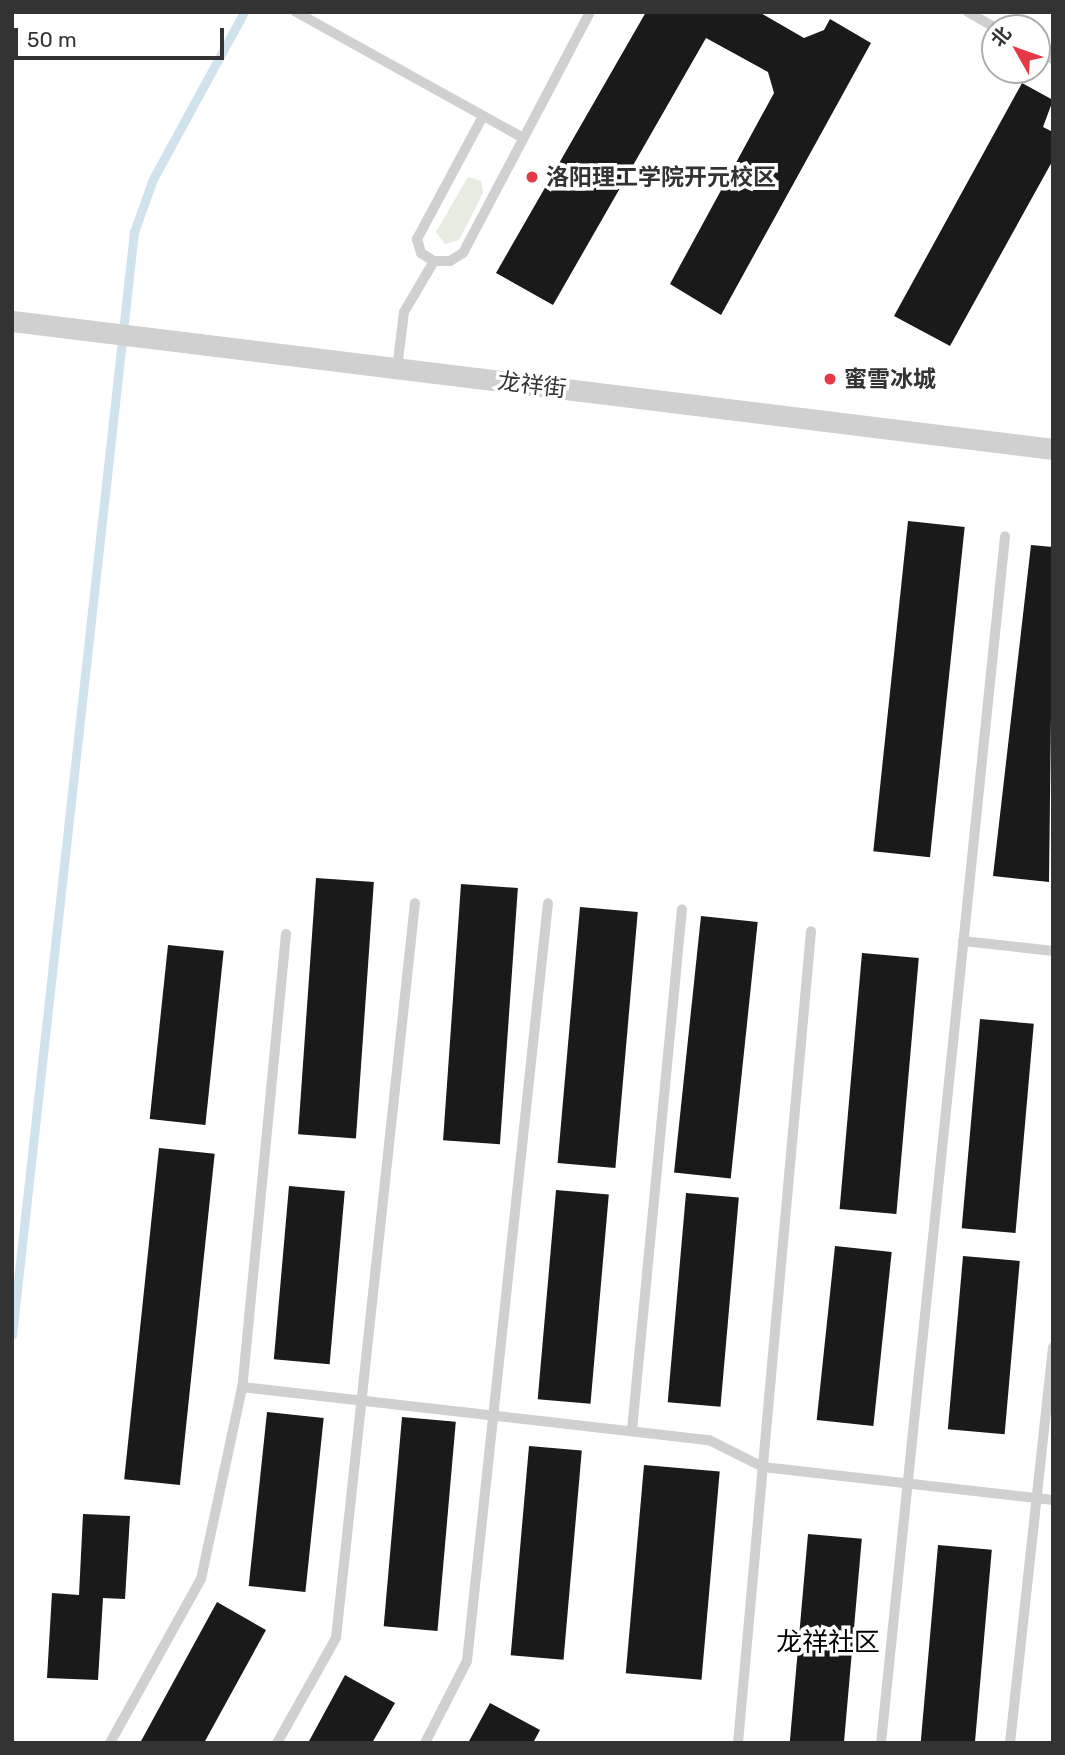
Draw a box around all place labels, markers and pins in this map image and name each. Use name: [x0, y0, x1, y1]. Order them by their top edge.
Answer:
place label: 洛阳理工学院开元校区: [546, 163, 776, 191]
marker: 洛阳理工学院开元校区: [524, 169, 540, 185]
place label: 蜜雪冰城: [844, 365, 936, 393]
marker: 蜜雪冰城: [822, 371, 838, 387]

